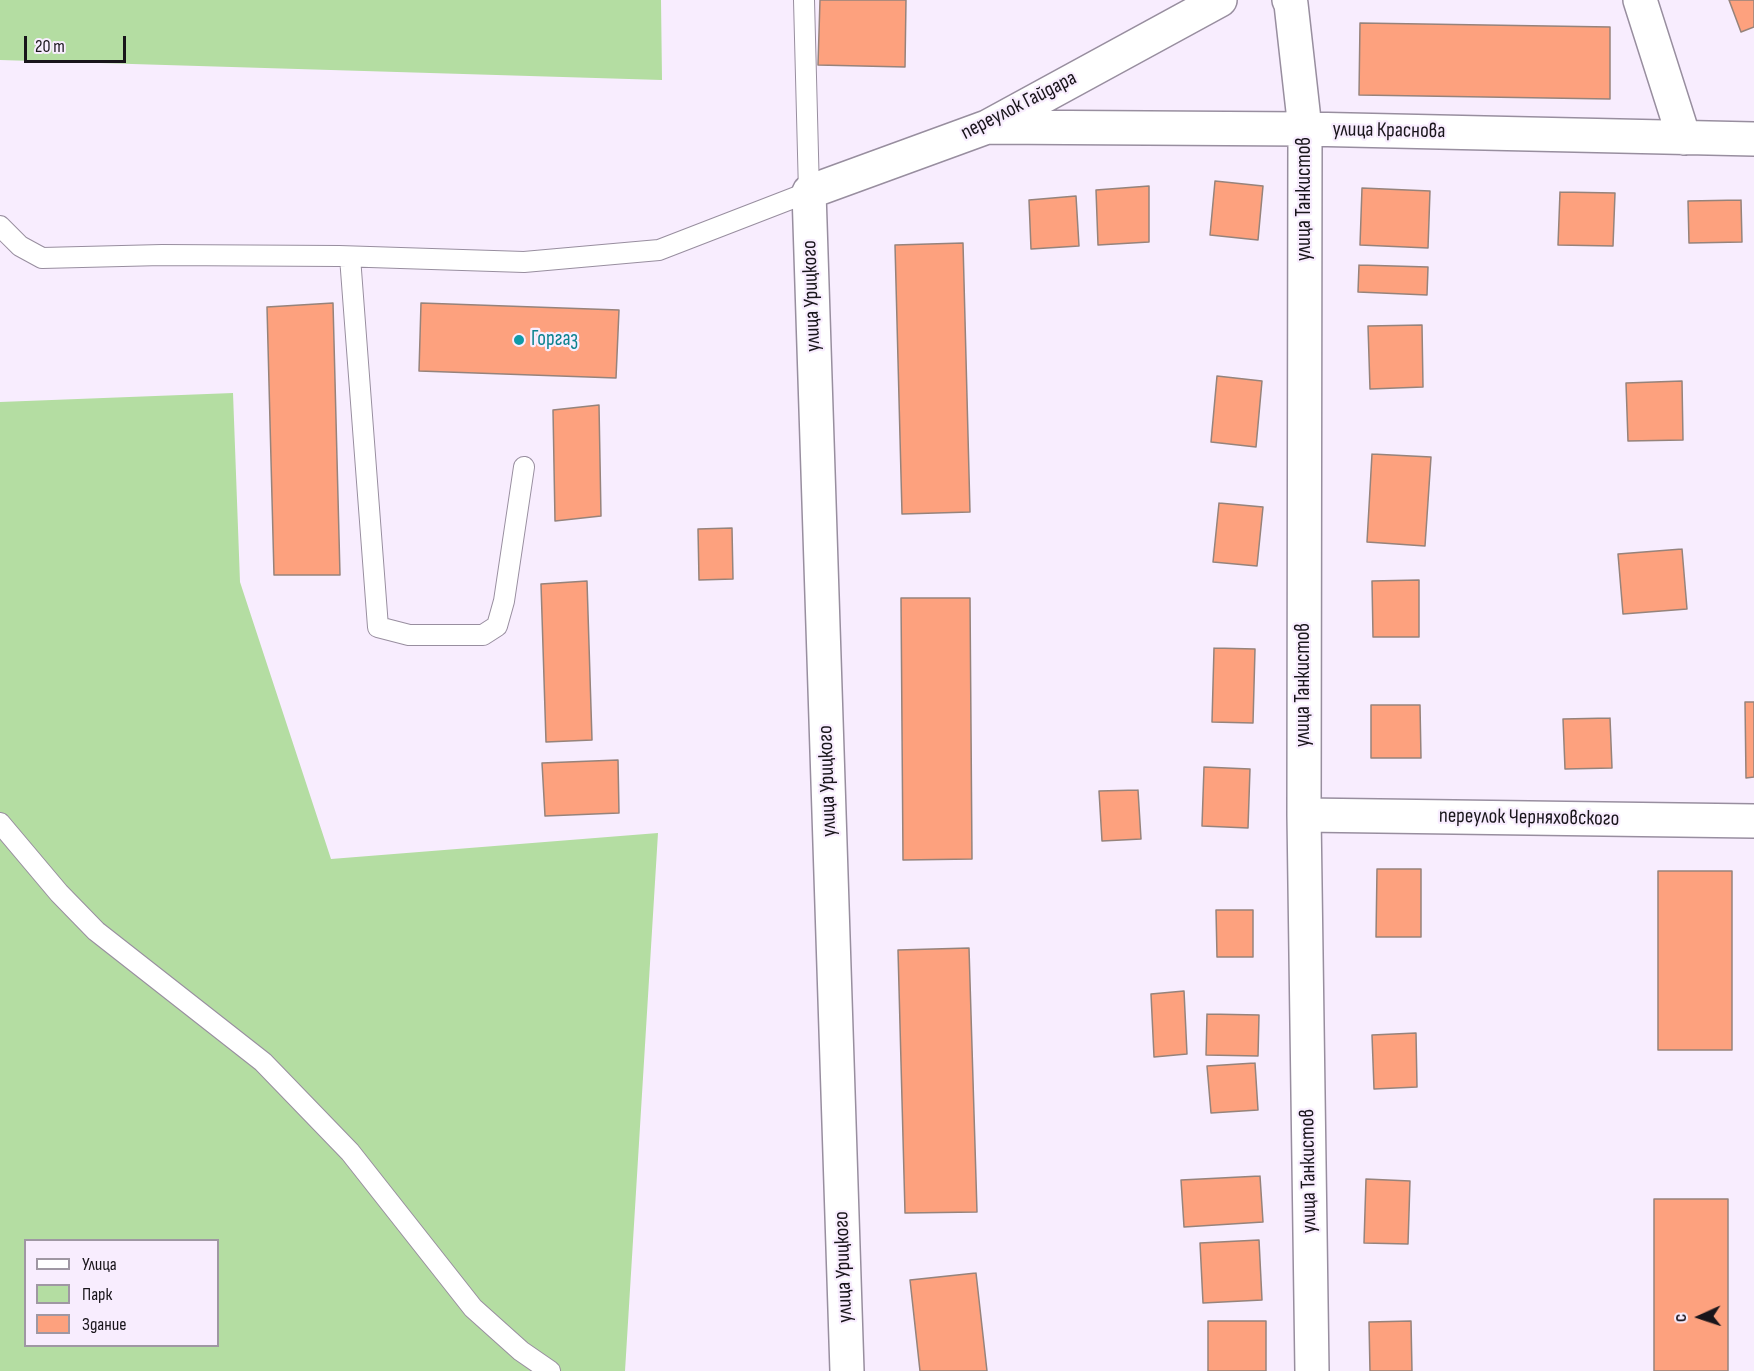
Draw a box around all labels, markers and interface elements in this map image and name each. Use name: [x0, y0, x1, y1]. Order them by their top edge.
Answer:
scale bar: [27, 24, 129, 62]
text: 20 m: [35, 36, 65, 57]
street label: переулок Гайдара: [957, 66, 1081, 146]
street label: улица Краснова: [1332, 117, 1446, 145]
street label: улица Танкистов: [1292, 137, 1318, 261]
street label: улица Урицкого: [797, 240, 827, 352]
place label: Горгаз: [531, 327, 578, 353]
marker: Горгаз: [512, 333, 526, 347]
street label: улица Танкистов: [1291, 623, 1317, 747]
street label: улица Урицкого: [813, 725, 843, 837]
street label: переулок Черняховского: [1439, 804, 1619, 832]
street label: улица Танкистов: [1295, 1109, 1323, 1233]
street label: улица Урицкого: [829, 1211, 859, 1323]
legend: [24, 1239, 219, 1347]
text: Улица: [82, 1254, 117, 1275]
text: Парк: [82, 1284, 112, 1305]
north arrow: [1670, 1287, 1730, 1347]
text: С: [1672, 1313, 1691, 1323]
text: Здание: [82, 1314, 127, 1335]

